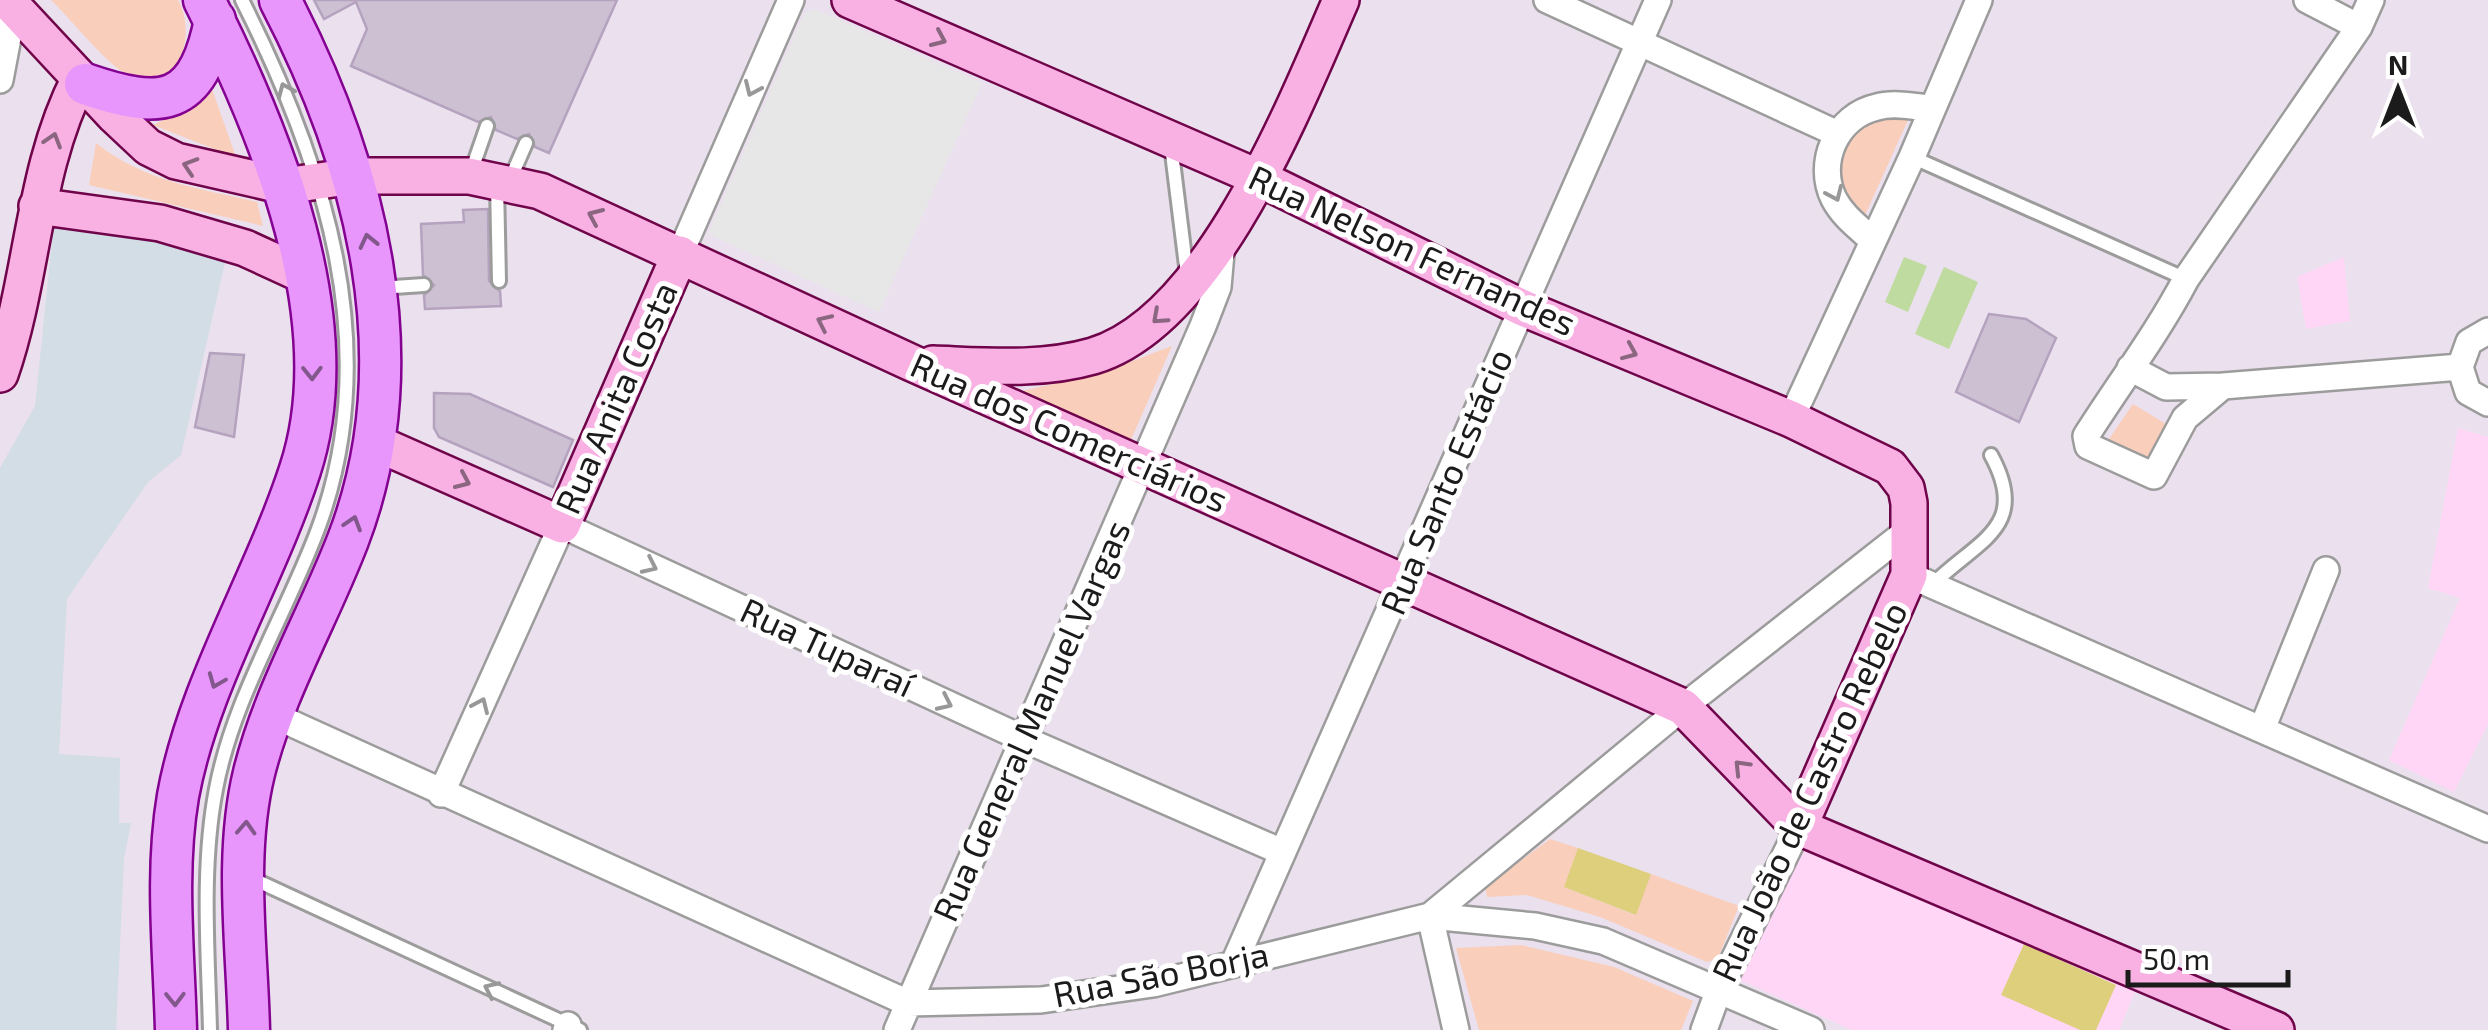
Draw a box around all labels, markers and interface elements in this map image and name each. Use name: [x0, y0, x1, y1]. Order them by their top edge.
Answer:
one-way arrow: [929, 27, 947, 47]
north arrow: [2348, 40, 2448, 140]
text: N: [2388, 47, 2408, 81]
one-way arrow: [744, 79, 764, 97]
one-way arrow: [277, 82, 297, 100]
one-way arrow: [41, 133, 62, 150]
street label: Rua Nelson Fernandes: [1243, 155, 1583, 343]
one-way arrow: [183, 157, 200, 177]
one-way arrow: [1823, 184, 1843, 202]
one-way arrow: [587, 208, 605, 228]
one-way arrow: [359, 233, 380, 250]
street label: Rua Anita Costa: [545, 275, 685, 519]
one-way arrow: [1153, 305, 1171, 323]
one-way arrow: [816, 314, 834, 334]
one-way arrow: [1620, 341, 1638, 361]
street label: Rua dos Comerciários: [905, 342, 1235, 520]
street label: Rua Santo Estácio: [1370, 342, 1520, 620]
one-way arrow: [302, 366, 323, 382]
one-way arrow: [453, 469, 471, 489]
street label: Rua General Manuel Vargas: [923, 513, 1138, 927]
one-way arrow: [341, 515, 362, 532]
one-way arrow: [640, 554, 658, 574]
street label: Rua Tuparaí: [734, 588, 922, 705]
street label: Rua João de Castro Rebelo: [1702, 595, 1915, 988]
one-way arrow: [208, 671, 228, 689]
one-way arrow: [935, 690, 953, 710]
one-way arrow: [469, 697, 489, 715]
one-way arrow: [1735, 760, 1753, 778]
one-way arrow: [235, 819, 256, 835]
scale bar: [2128, 925, 2288, 987]
street label: Rua São Borja: [1049, 932, 1272, 1015]
text: 50 m: [2143, 940, 2210, 976]
one-way arrow: [483, 981, 501, 1001]
one-way arrow: [164, 992, 186, 1008]

